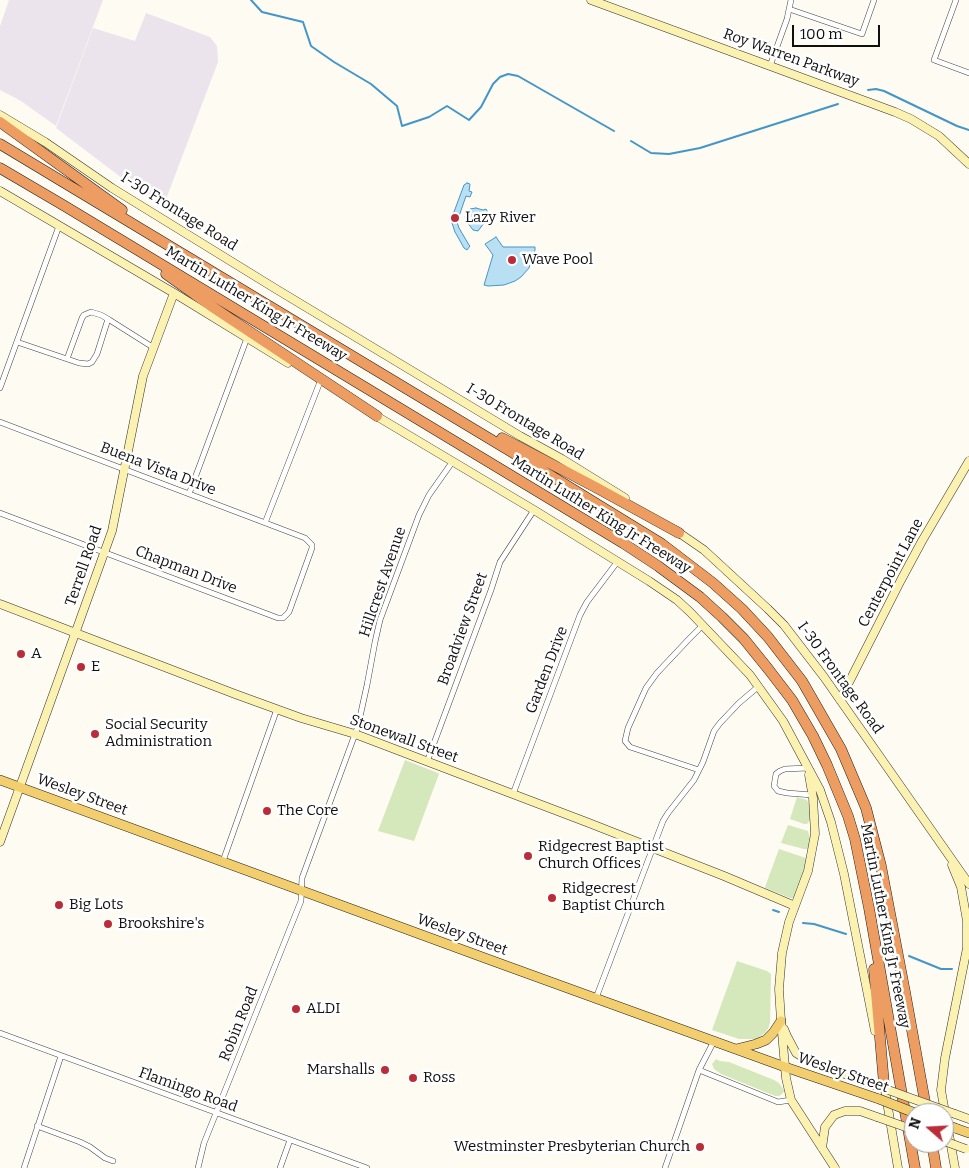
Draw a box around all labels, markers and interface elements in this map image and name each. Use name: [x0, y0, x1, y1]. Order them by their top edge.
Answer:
scale bar: [794, 15, 882, 47]
street label: Roy Warren Parkway: [721, 25, 861, 91]
text: 100 m: [800, 25, 843, 43]
street label: I-30 Frontage Road: [118, 169, 240, 255]
place label: Lazy River: [465, 209, 536, 227]
marker: Lazy River: [449, 212, 461, 224]
street label: Martin Luther King Jr Freeway: [162, 243, 350, 365]
place label: Wave Pool: [522, 251, 593, 269]
marker: Wave Pool: [506, 254, 518, 266]
street label: I-30 Frontage Road: [463, 380, 587, 464]
street label: Buena Vista Drive: [98, 439, 218, 499]
street label: Martin Luther King Jr Freeway: [508, 452, 694, 578]
street label: Centerpoint Lane: [855, 515, 927, 631]
street label: Terrell Road: [62, 523, 106, 609]
street label: Hillcrest Avenue: [356, 525, 410, 639]
street label: Chapman Drive: [133, 542, 239, 598]
street label: Broadview Street: [434, 570, 492, 688]
street label: I-30 Frontage Road: [793, 619, 887, 737]
street label: Garden Drive: [522, 624, 572, 716]
place label: A: [31, 645, 42, 663]
marker: A: [15, 648, 27, 660]
place label: E: [91, 658, 100, 676]
marker: E: [75, 661, 87, 673]
street label: Stonewall Street: [347, 711, 461, 767]
place label: Social Security Administration: [105, 716, 212, 751]
marker: Social Security Administration: [89, 728, 101, 740]
street label: Wesley Street: [34, 770, 130, 820]
place label: The Core: [277, 802, 339, 820]
marker: The Core: [261, 805, 273, 817]
street label: Martin Luther King Jr Freeway: [856, 822, 914, 1030]
place label: Ridgecrest Baptist Church Offices: [538, 838, 664, 873]
marker: Ridgecrest Baptist Church Offices: [522, 850, 534, 862]
place label: Ridgecrest Baptist Church: [562, 880, 665, 915]
marker: Ridgecrest Baptist Church: [546, 892, 558, 904]
place label: Big Lots: [69, 896, 123, 914]
marker: Big Lots: [53, 899, 65, 911]
street label: Wesley Street: [414, 910, 510, 960]
place label: Brookshire's: [118, 915, 204, 933]
marker: Brookshire's: [102, 918, 114, 930]
street label: Robin Road: [216, 984, 262, 1064]
place label: ALDI: [306, 1000, 341, 1018]
marker: ALDI: [290, 1003, 302, 1015]
street label: Wesley Street: [795, 1049, 891, 1097]
place label: Marshalls: [307, 1061, 375, 1079]
street label: Flamingo Road: [136, 1064, 240, 1116]
marker: Marshalls: [379, 1064, 391, 1076]
place label: Ross: [423, 1069, 456, 1087]
marker: Ross: [407, 1072, 419, 1084]
north arrow: [904, 1103, 954, 1153]
text: N: [905, 1115, 925, 1131]
place label: Westminster Presbyterian Church: [454, 1138, 690, 1156]
marker: Westminster Presbyterian Church: [694, 1141, 706, 1153]

